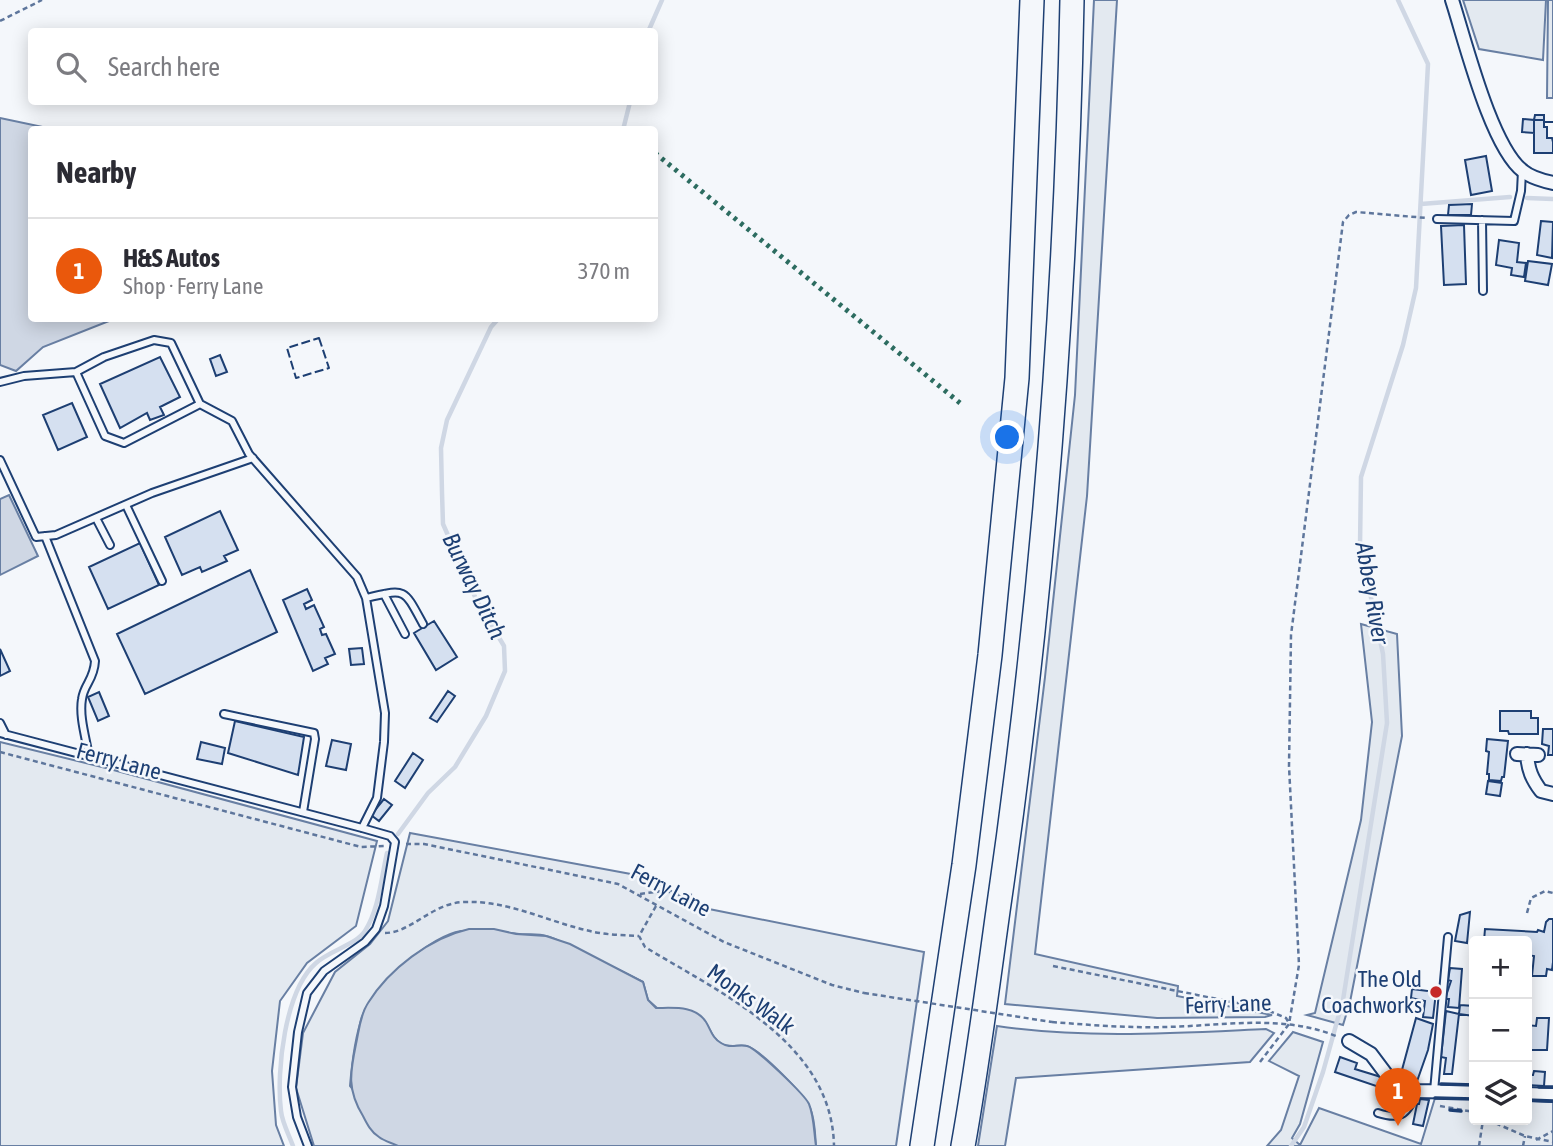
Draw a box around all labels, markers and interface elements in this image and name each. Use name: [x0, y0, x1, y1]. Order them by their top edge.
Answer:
search box: [28, 28, 658, 105]
icon: search: [52, 48, 90, 86]
text: Search here: [108, 52, 220, 82]
text: Nearby: [56, 155, 136, 189]
text: H&S Autos: [123, 243, 220, 273]
text: 1: [74, 258, 84, 284]
text: 370 m: [578, 258, 630, 284]
text: Shop · Ferry Lane: [123, 273, 263, 299]
your location: [990, 420, 1024, 454]
water label: Burway Ditch: [437, 528, 512, 644]
water label: Abbey River: [1350, 539, 1395, 647]
street label: Ferry Lane: [74, 737, 164, 785]
street label: Ferry Lane: [627, 858, 715, 922]
map controls: [1469, 936, 1532, 1125]
button: +: [1469, 936, 1532, 999]
street label: Monks Walk: [702, 959, 800, 1039]
place label: The Old Coachworks: [1321, 966, 1422, 1018]
marker: The Old Coachworks: [1428, 984, 1444, 1000]
street label: Ferry Lane: [1184, 989, 1272, 1019]
button: −: [1469, 999, 1532, 1062]
button: layers: [1469, 1062, 1532, 1125]
pin: 1: [1375, 1068, 1421, 1126]

